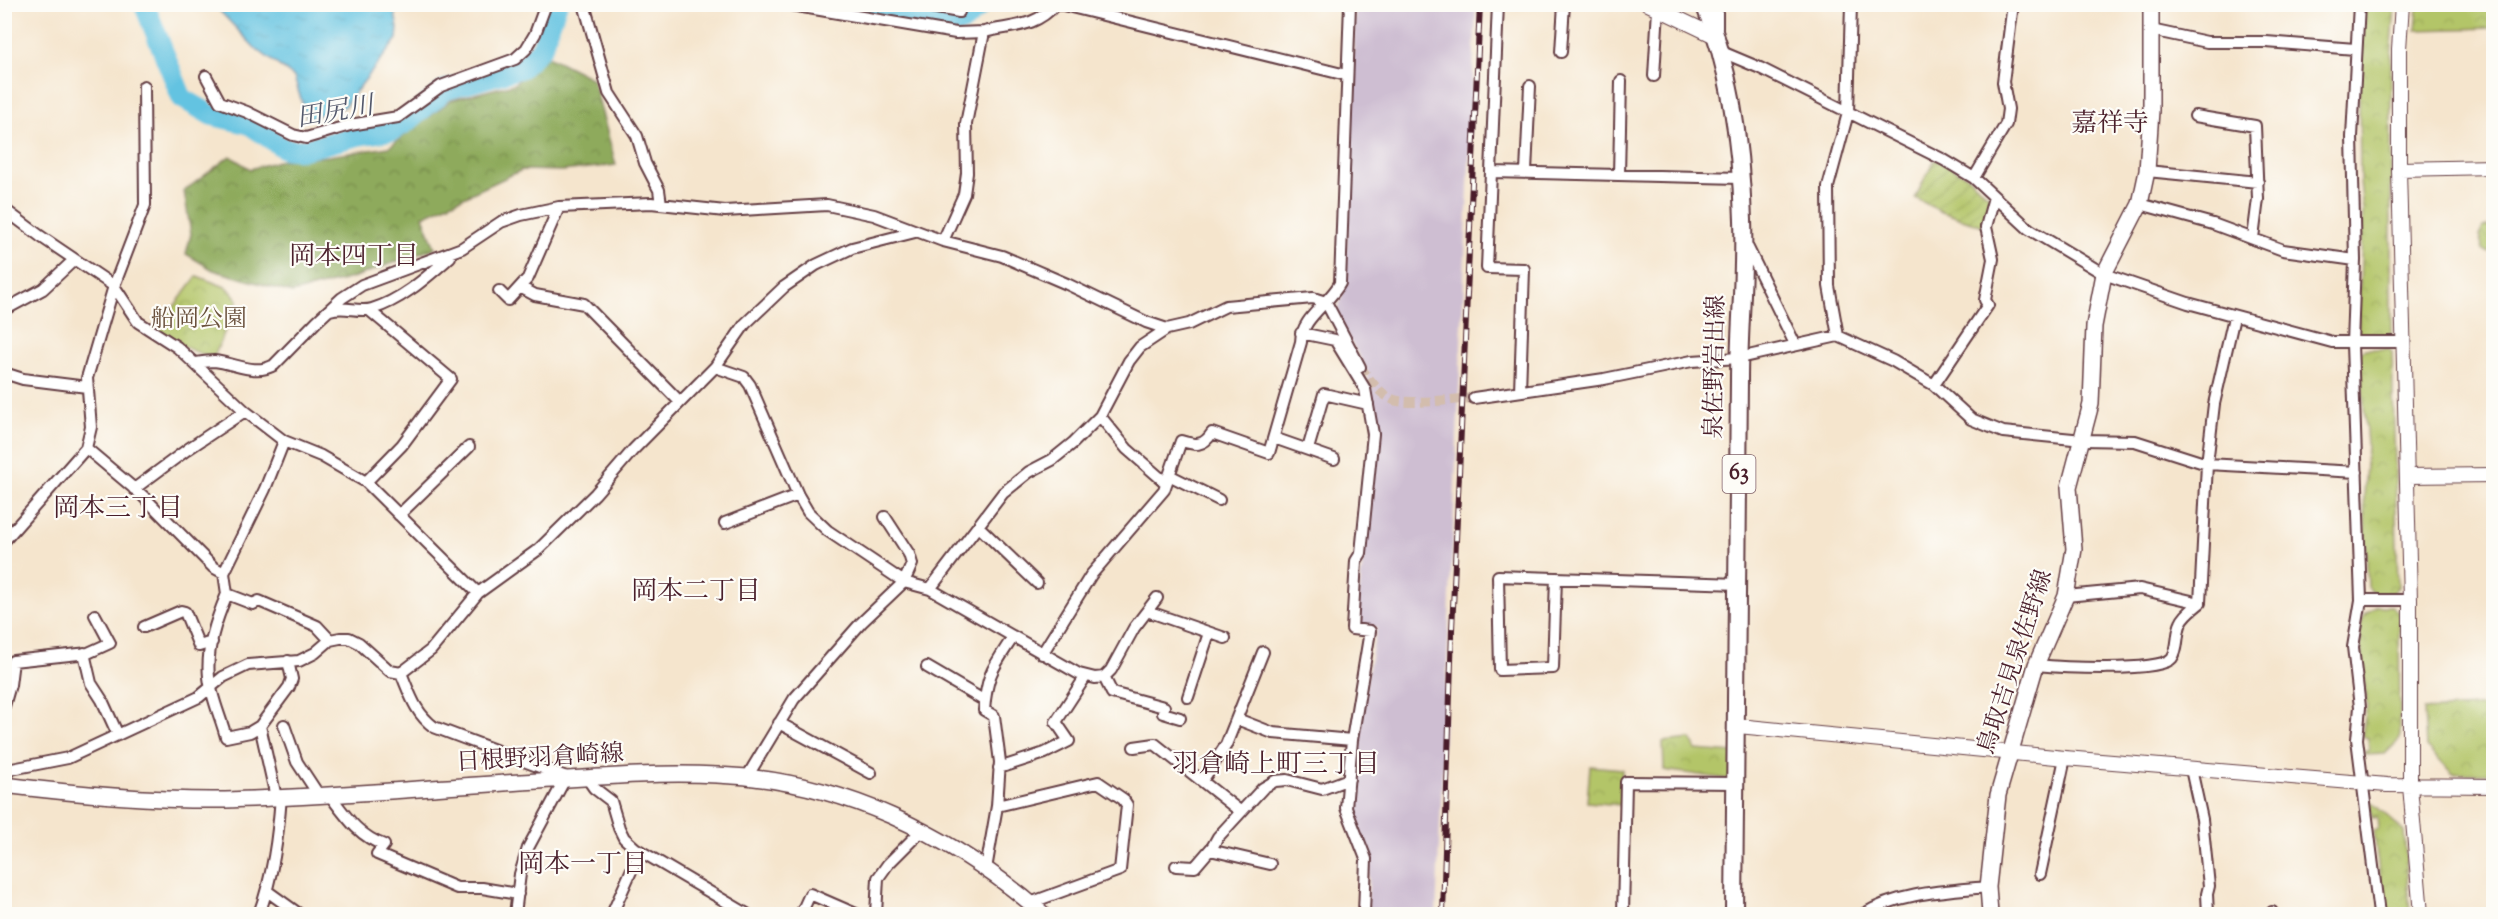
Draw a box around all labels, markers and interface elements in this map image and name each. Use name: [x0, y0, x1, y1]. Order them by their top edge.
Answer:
water label: 田尻川: [293, 87, 380, 138]
district label: 嘉祥寺: [2071, 106, 2149, 143]
district label: 岡本四丁目: [289, 239, 419, 276]
street label: 泉佐野岩出線: [1698, 295, 1734, 439]
park label: 船岡公園: [151, 303, 247, 337]
road number: 63: [1722, 455, 1756, 493]
district label: 岡本三丁目: [53, 491, 183, 528]
street label: 鳥取吉見泉佐野線: [1970, 565, 2062, 759]
district label: 岡本二丁目: [631, 574, 761, 611]
street label: 日根野羽倉崎線: [455, 738, 625, 780]
district label: 羽倉崎上町三丁目: [1172, 747, 1380, 784]
district label: 岡本一丁目: [518, 847, 648, 884]

